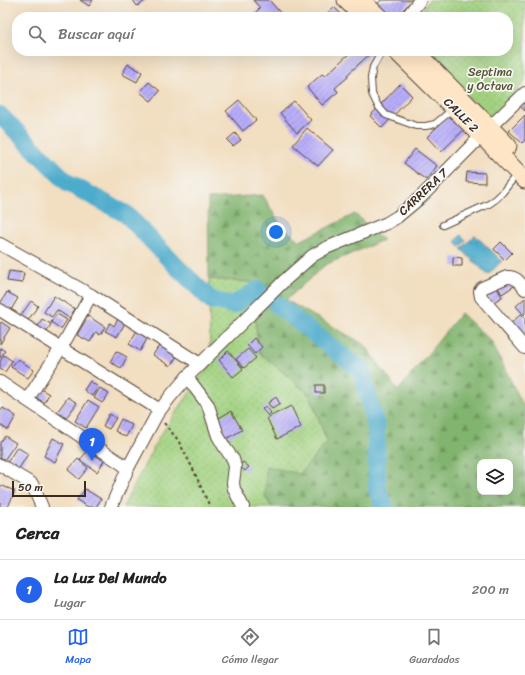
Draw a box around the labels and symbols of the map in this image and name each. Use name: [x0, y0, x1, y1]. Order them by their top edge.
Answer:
park label: Septima y Octava: [467, 61, 514, 97]
street label: CALLE 2: [438, 92, 484, 138]
street label: CARRERA 7: [393, 162, 454, 221]
your location: [266, 222, 286, 242]
pin: 1: [79, 428, 105, 461]
scale bar: [12, 479, 86, 498]

